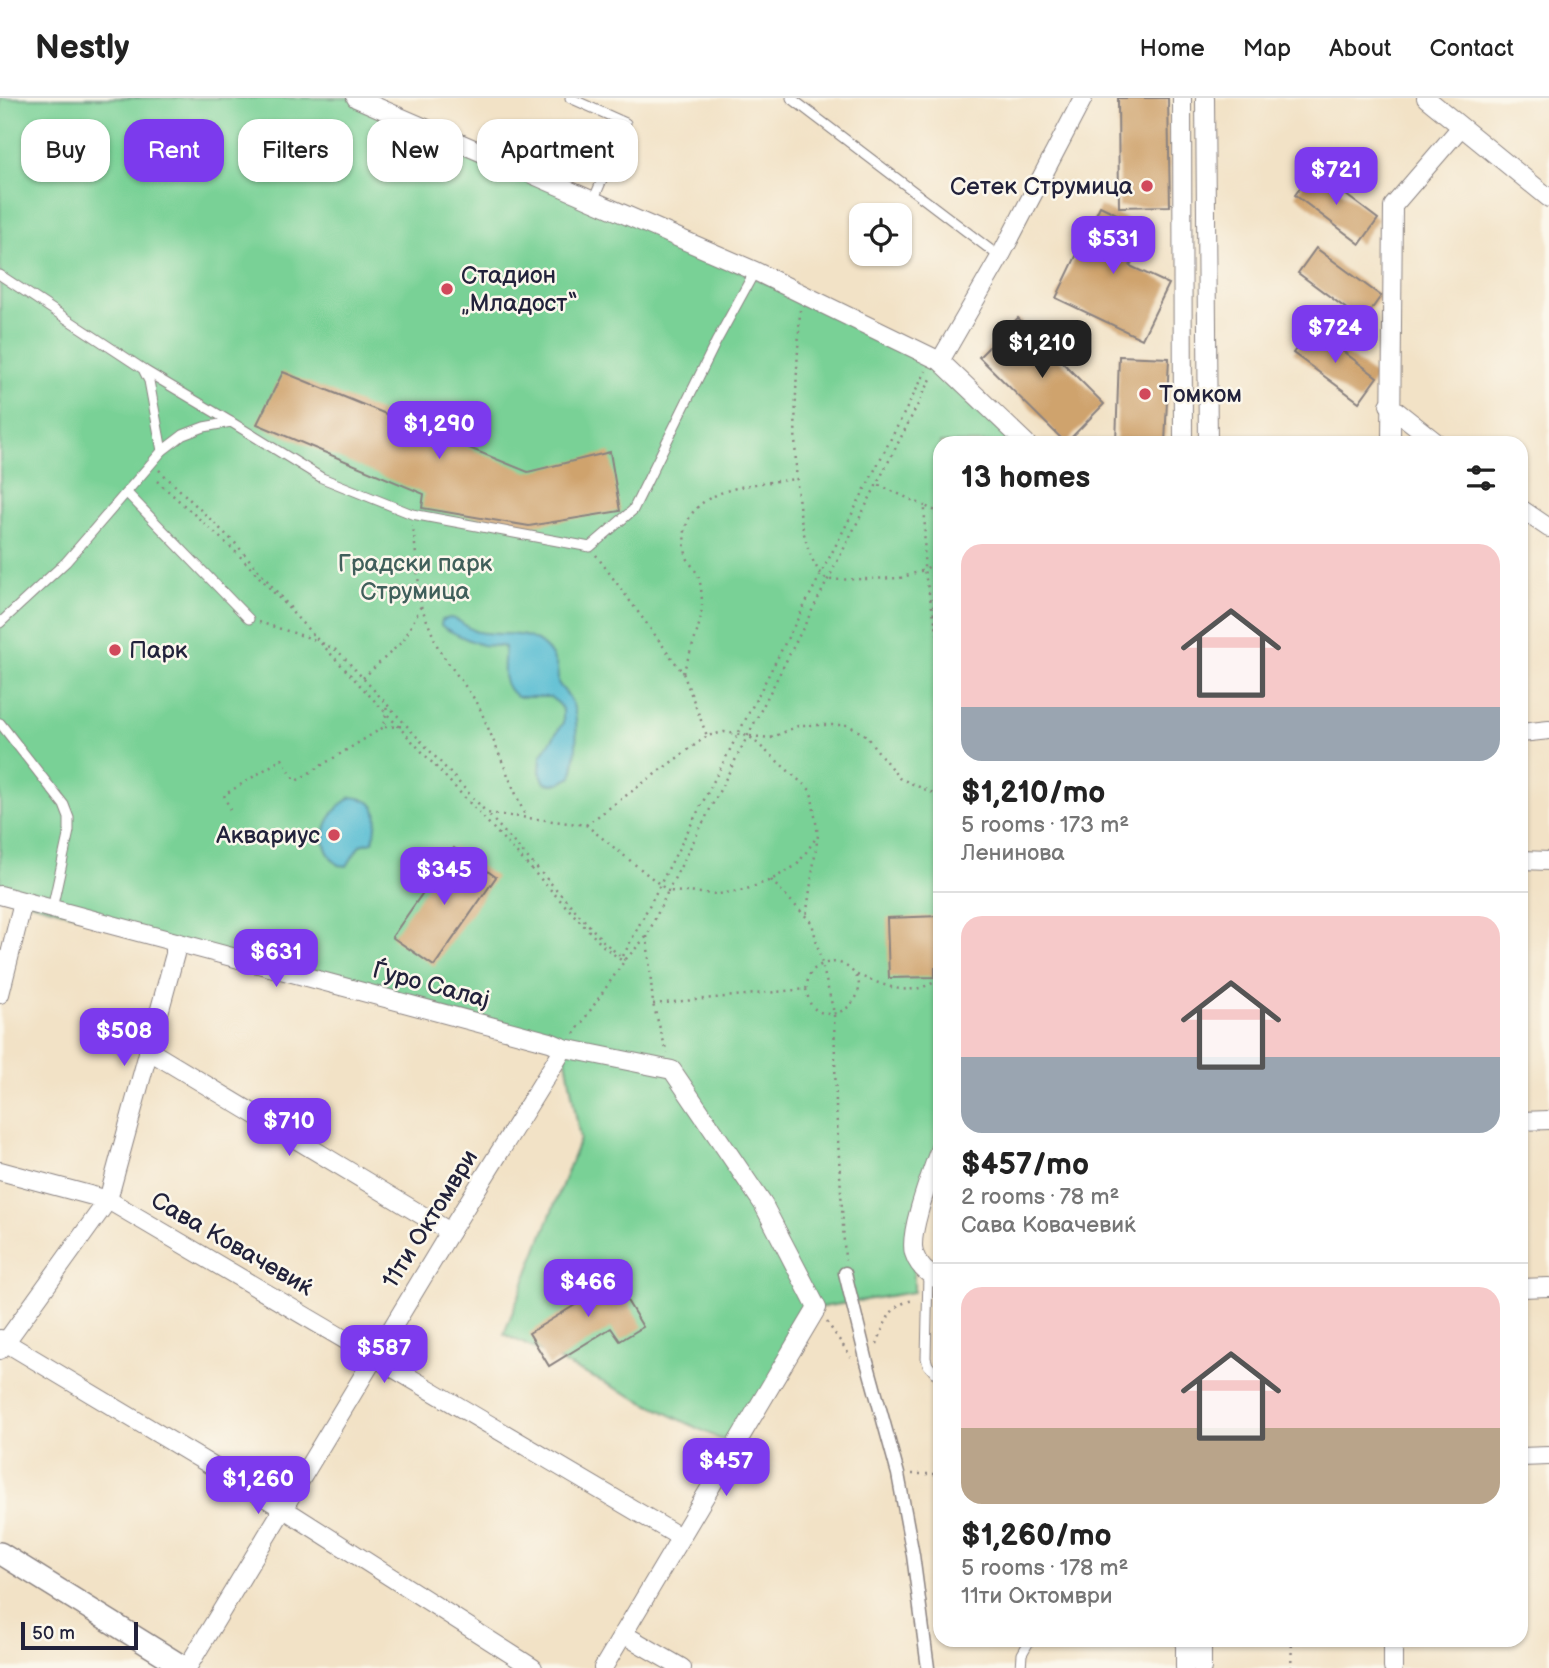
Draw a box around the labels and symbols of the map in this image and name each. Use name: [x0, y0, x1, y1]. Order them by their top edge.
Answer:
pin: $721: [1295, 148, 1377, 207]
place label: Сетек Струмица: [950, 172, 1133, 201]
marker: Сетек Струмица: [1139, 178, 1155, 194]
pin: $531: [1072, 216, 1154, 276]
place label: Стадион „Младост“: [461, 261, 578, 318]
marker: Стадион „Младост“: [439, 281, 455, 297]
pin: $724: [1294, 306, 1376, 365]
pin: $1,210: [985, 320, 1099, 380]
place label: Томком: [1159, 380, 1242, 409]
marker: Томком: [1137, 386, 1153, 402]
pin: $1,290: [382, 402, 496, 461]
park label: Градски парк Струмица: [338, 549, 492, 606]
place label: Парк: [129, 636, 188, 665]
marker: Парк: [107, 642, 123, 658]
place label: Аквариус: [215, 821, 320, 850]
marker: Аквариус: [326, 827, 342, 843]
pin: $345: [403, 848, 485, 907]
pin: $631: [235, 930, 317, 989]
street label: Ѓуро Салај: [369, 954, 493, 1015]
pin: $508: [83, 1009, 165, 1068]
pin: $710: [248, 1098, 330, 1158]
street label: 11ти Октомври: [376, 1144, 484, 1294]
street label: Сава Ковачевиќ: [146, 1186, 319, 1302]
pin: $466: [547, 1260, 629, 1319]
pin: $587: [343, 1326, 425, 1385]
pin: $457: [685, 1438, 767, 1498]
pin: $1,260: [201, 1456, 315, 1516]
scale bar: [21, 1619, 138, 1651]

